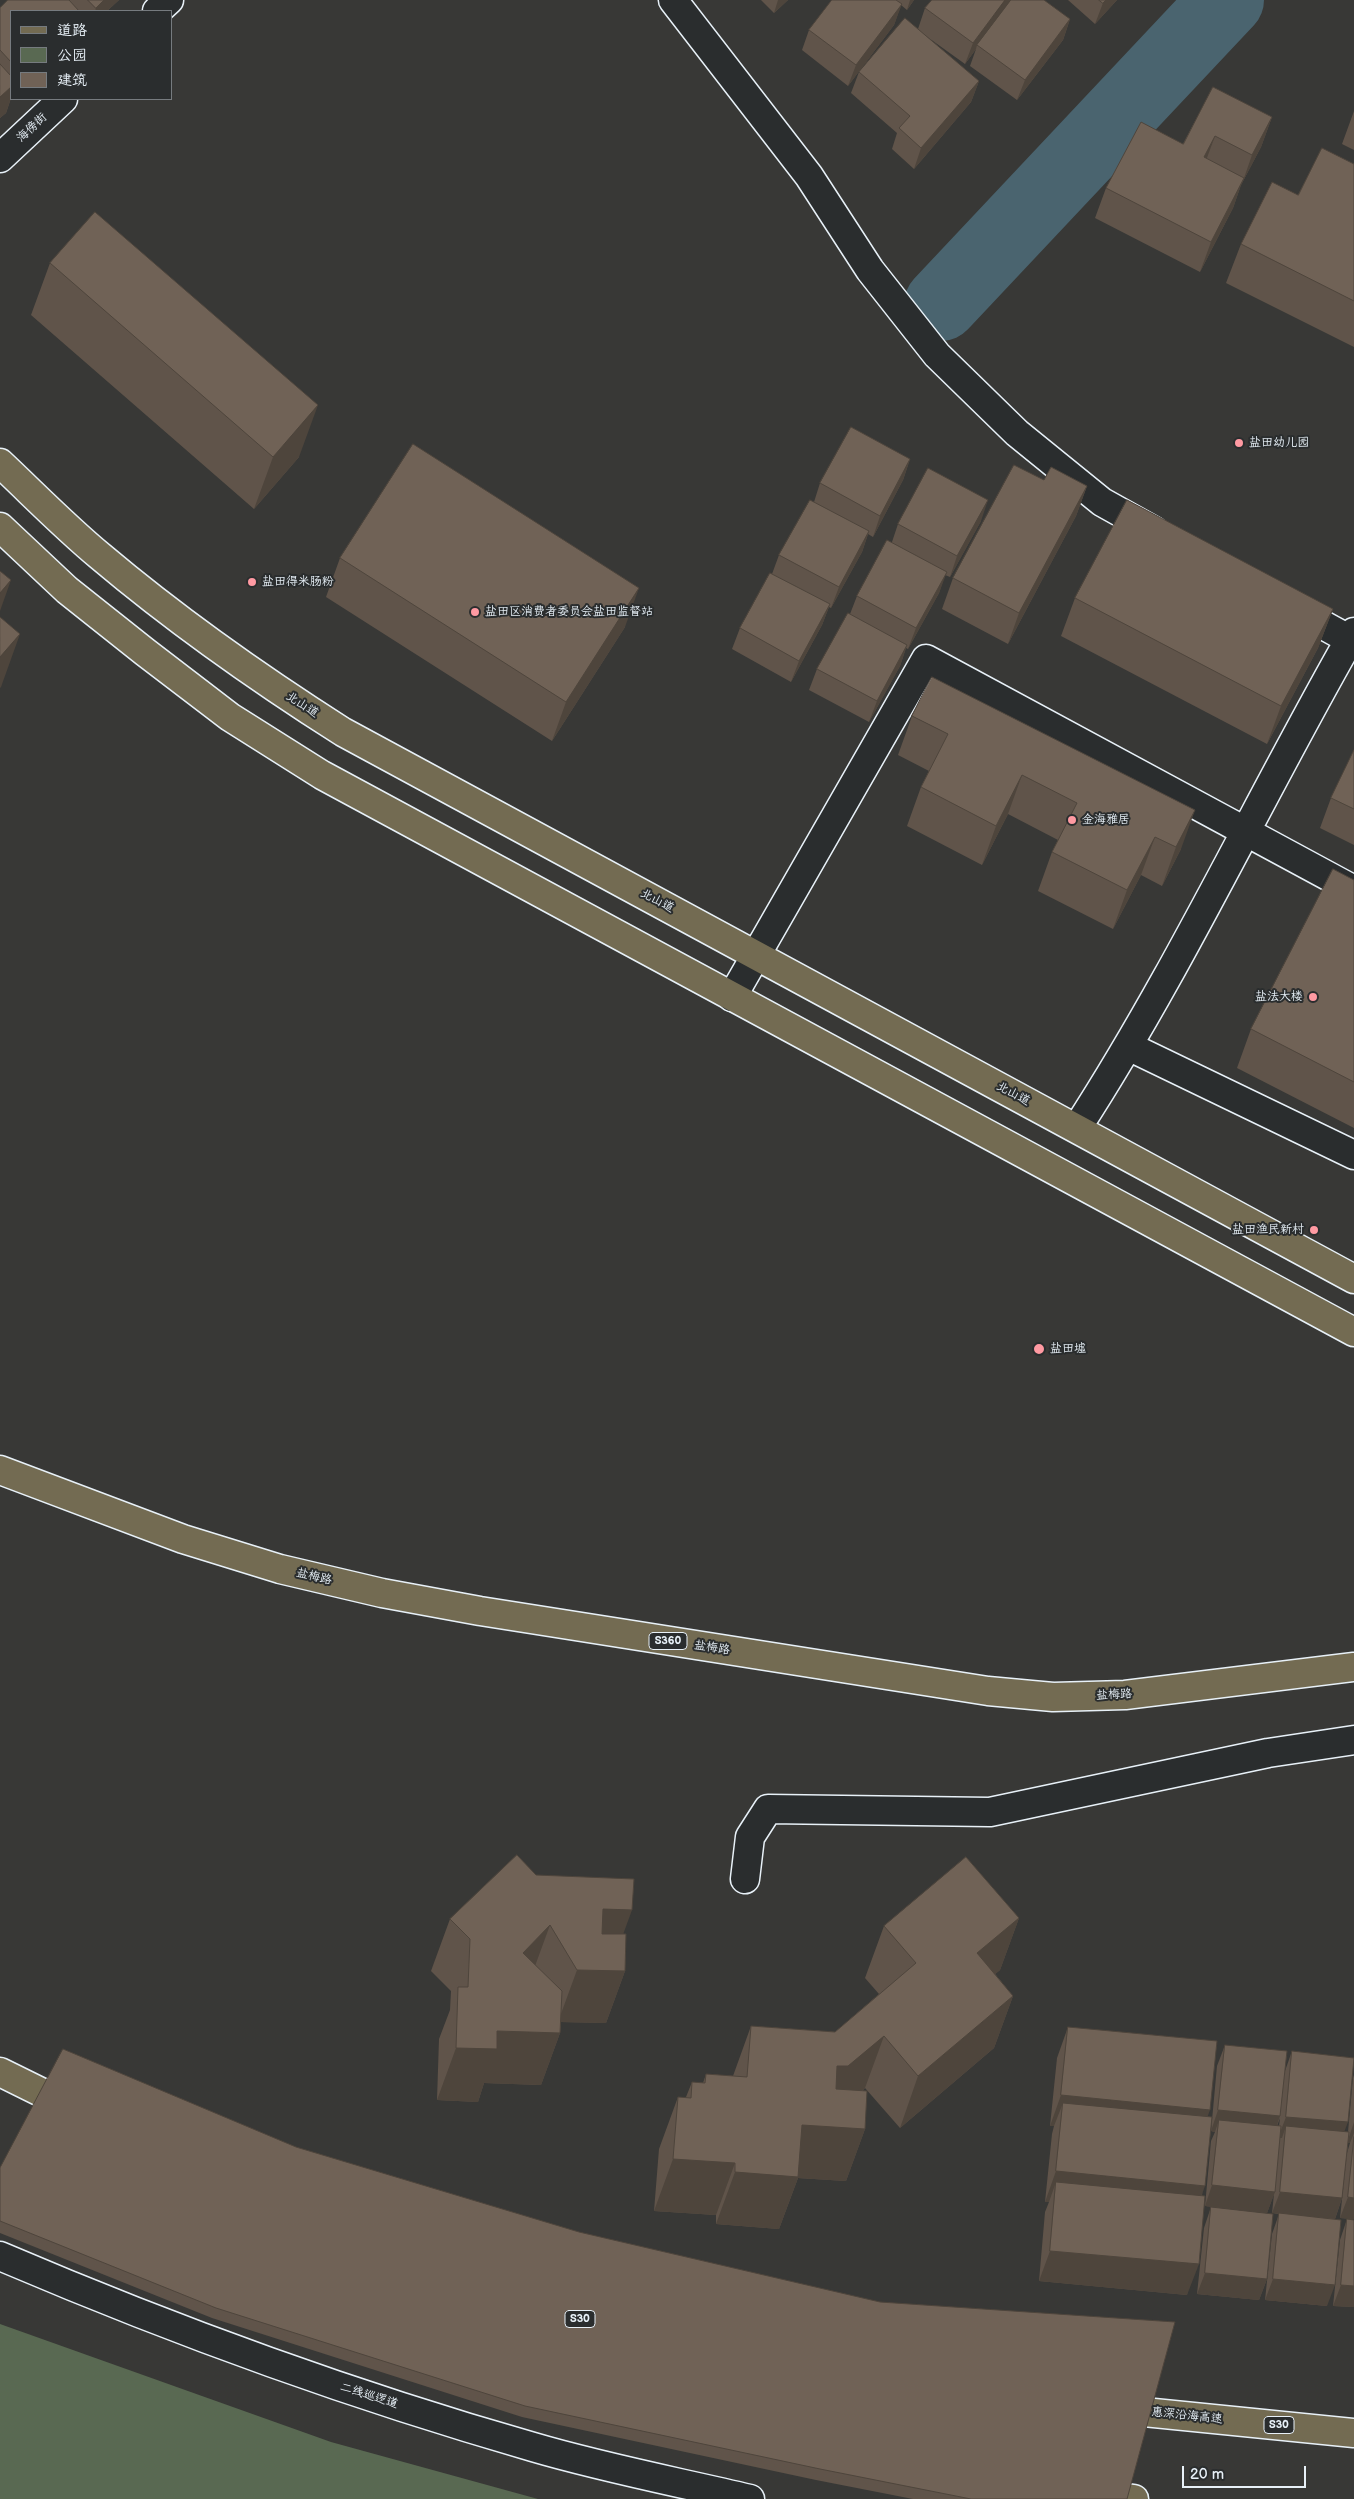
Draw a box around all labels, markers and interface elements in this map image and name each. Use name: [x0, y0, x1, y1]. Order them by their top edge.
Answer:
legend: [10, 10, 172, 100]
text: 道路: [57, 21, 87, 40]
text: 公园: [57, 46, 87, 65]
text: 建筑: [57, 71, 87, 90]
street label: 海傍街: [14, 110, 50, 146]
place label: 盐田幼儿园: [1249, 436, 1309, 450]
marker: 盐田幼儿园: [1233, 437, 1245, 449]
place label: 盐田得米肠粉: [262, 575, 334, 589]
marker: 盐田得米肠粉: [246, 576, 258, 588]
place label: 盐田区消费者委员会盐田监督站: [485, 605, 653, 619]
marker: 盐田区消费者委员会盐田监督站: [469, 606, 481, 618]
street label: 北山道: [283, 689, 321, 721]
place label: 金海雅居: [1082, 813, 1130, 827]
marker: 金海雅居: [1066, 814, 1078, 826]
street label: 北山道: [638, 886, 676, 916]
place label: 盐法大楼: [1255, 990, 1303, 1004]
marker: 盐法大楼: [1307, 991, 1319, 1003]
street label: 北山道: [994, 1079, 1032, 1109]
place label: 盐田渔民新村: [1232, 1223, 1304, 1237]
marker: 盐田渔民新村: [1308, 1224, 1320, 1236]
marker: 盐田墟: [1032, 1342, 1046, 1356]
place label: 盐田墟: [1050, 1342, 1086, 1356]
street label: 盐梅路: [295, 1566, 333, 1588]
road number: S360: [649, 1632, 687, 1650]
street label: 盐梅路: [693, 1638, 731, 1658]
street label: 盐梅路: [1096, 1687, 1132, 1703]
road number: S30: [565, 2310, 595, 2328]
street label: 二线巡逻道: [338, 2380, 400, 2412]
street label: 惠深沿海高速: [1150, 2405, 1224, 2427]
road number: S30: [1264, 2416, 1294, 2434]
scale bar: [1184, 2456, 1308, 2488]
text: 20 m: [1190, 2465, 1224, 2484]

